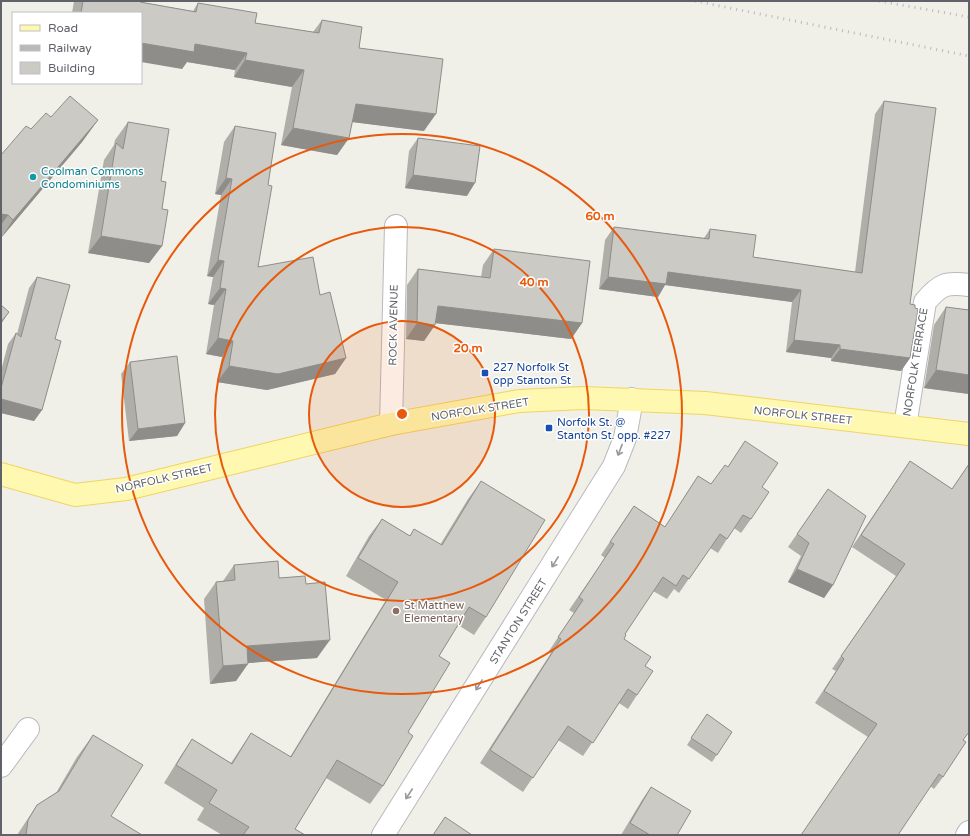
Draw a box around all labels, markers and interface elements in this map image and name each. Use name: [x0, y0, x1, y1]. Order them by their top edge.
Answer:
legend: [12, 12, 142, 84]
text: Road: [48, 21, 78, 35]
text: Railway: [48, 41, 92, 55]
text: Building: [48, 61, 95, 75]
place label: Coolman Commons Condominiums: [41, 165, 143, 191]
marker: Coolman Commons Condominiums: [28, 172, 38, 182]
text: 60 m: [585, 209, 615, 223]
text: 40 m: [519, 275, 549, 289]
street label: ROCK AVENUE: [386, 284, 401, 366]
street label: NORFOLK TERRACE: [900, 307, 930, 417]
text: 20 m: [453, 341, 483, 355]
place label: 227 Norfolk St opp Stanton St: [493, 361, 571, 387]
marker: 227 Norfolk St opp Stanton St: [480, 368, 490, 378]
street label: NORFOLK STREET: [430, 395, 530, 424]
street label: NORFOLK STREET: [753, 404, 853, 427]
centre of rings: [395, 407, 409, 421]
place label: Norfolk St. @ Stanton St. opp. #227: [557, 416, 671, 442]
marker: Norfolk St. @ Stanton St. opp. #227: [544, 423, 554, 433]
one-way arrow: [616, 444, 624, 456]
street label: NORFOLK STREET: [114, 461, 214, 496]
one-way arrow: [550, 556, 558, 568]
street label: STANTON STREET: [487, 576, 550, 666]
place label: St Matthew Elementary: [404, 599, 465, 625]
marker: St Matthew Elementary: [391, 606, 401, 616]
one-way arrow: [474, 679, 482, 691]
one-way arrow: [405, 788, 413, 799]

